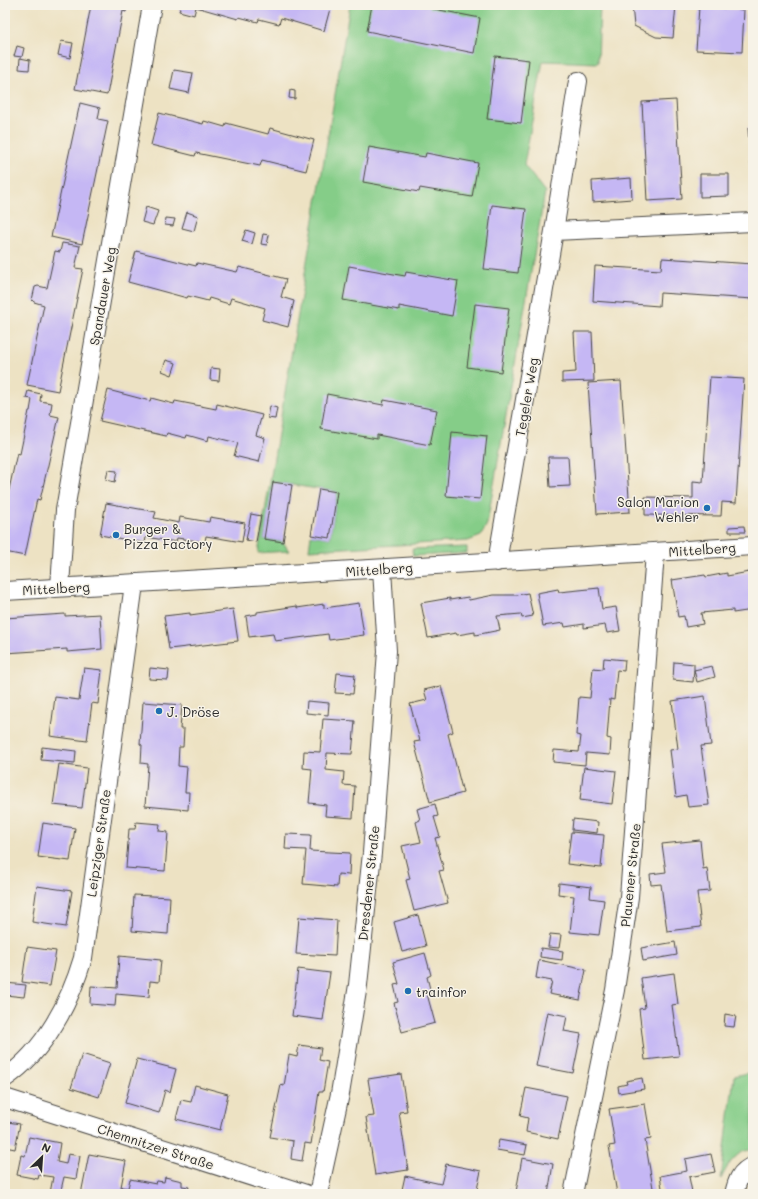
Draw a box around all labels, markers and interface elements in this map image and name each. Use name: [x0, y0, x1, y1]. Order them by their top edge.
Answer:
street label: Spandauer Weg: [85, 245, 119, 347]
street label: Tegeler Weg: [511, 356, 541, 438]
place label: Salon Marion Wehler: [617, 493, 699, 525]
marker: Salon Marion Wehler: [702, 503, 712, 513]
place label: Burger & Pizza Factory: [124, 520, 213, 552]
marker: Burger & Pizza Factory: [111, 530, 121, 540]
street label: Mittelberg: [668, 538, 736, 560]
street label: Mittelberg: [345, 558, 413, 580]
street label: Mittelberg: [22, 578, 90, 598]
place label: J. Dröse: [167, 703, 220, 720]
marker: J. Dröse: [154, 706, 164, 716]
street label: Leipziger Straße: [82, 788, 114, 898]
street label: Plauener Straße: [616, 822, 644, 928]
street label: Dresdener Straße: [353, 824, 383, 942]
place label: trainfor: [416, 983, 467, 1000]
marker: trainfor: [403, 986, 413, 996]
street label: Chemnitzer Straße: [95, 1119, 217, 1173]
north arrow: [22, 1137, 62, 1177]
text: N: [39, 1139, 53, 1156]

